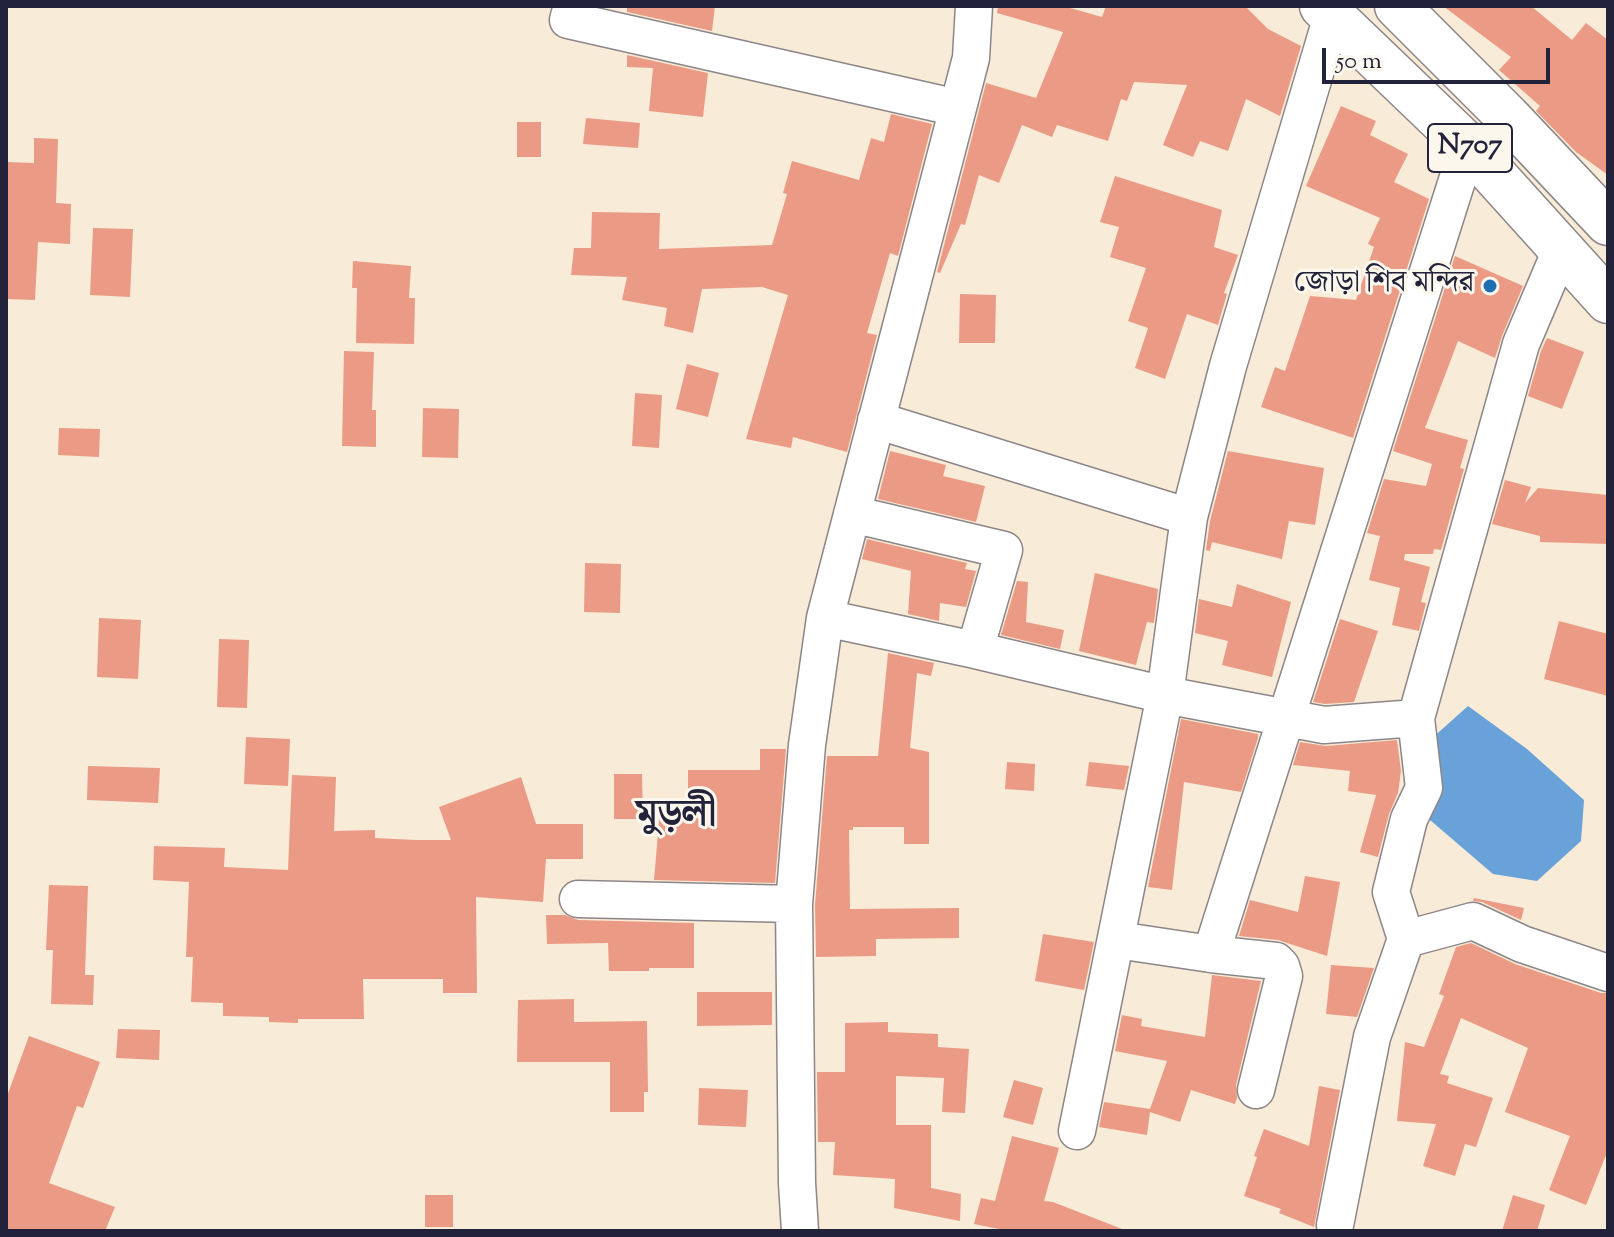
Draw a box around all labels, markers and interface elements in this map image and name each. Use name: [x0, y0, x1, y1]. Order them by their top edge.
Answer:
scale bar: [1326, 32, 1554, 82]
text: 50 m: [1336, 45, 1382, 79]
road number: N707: [1428, 124, 1512, 172]
place label: জোড়া শিব মন্দির: [1294, 268, 1474, 304]
marker: জোড়া শিব মন্দির: [1481, 277, 1499, 295]
district label: মুড়লী: [635, 796, 717, 842]

